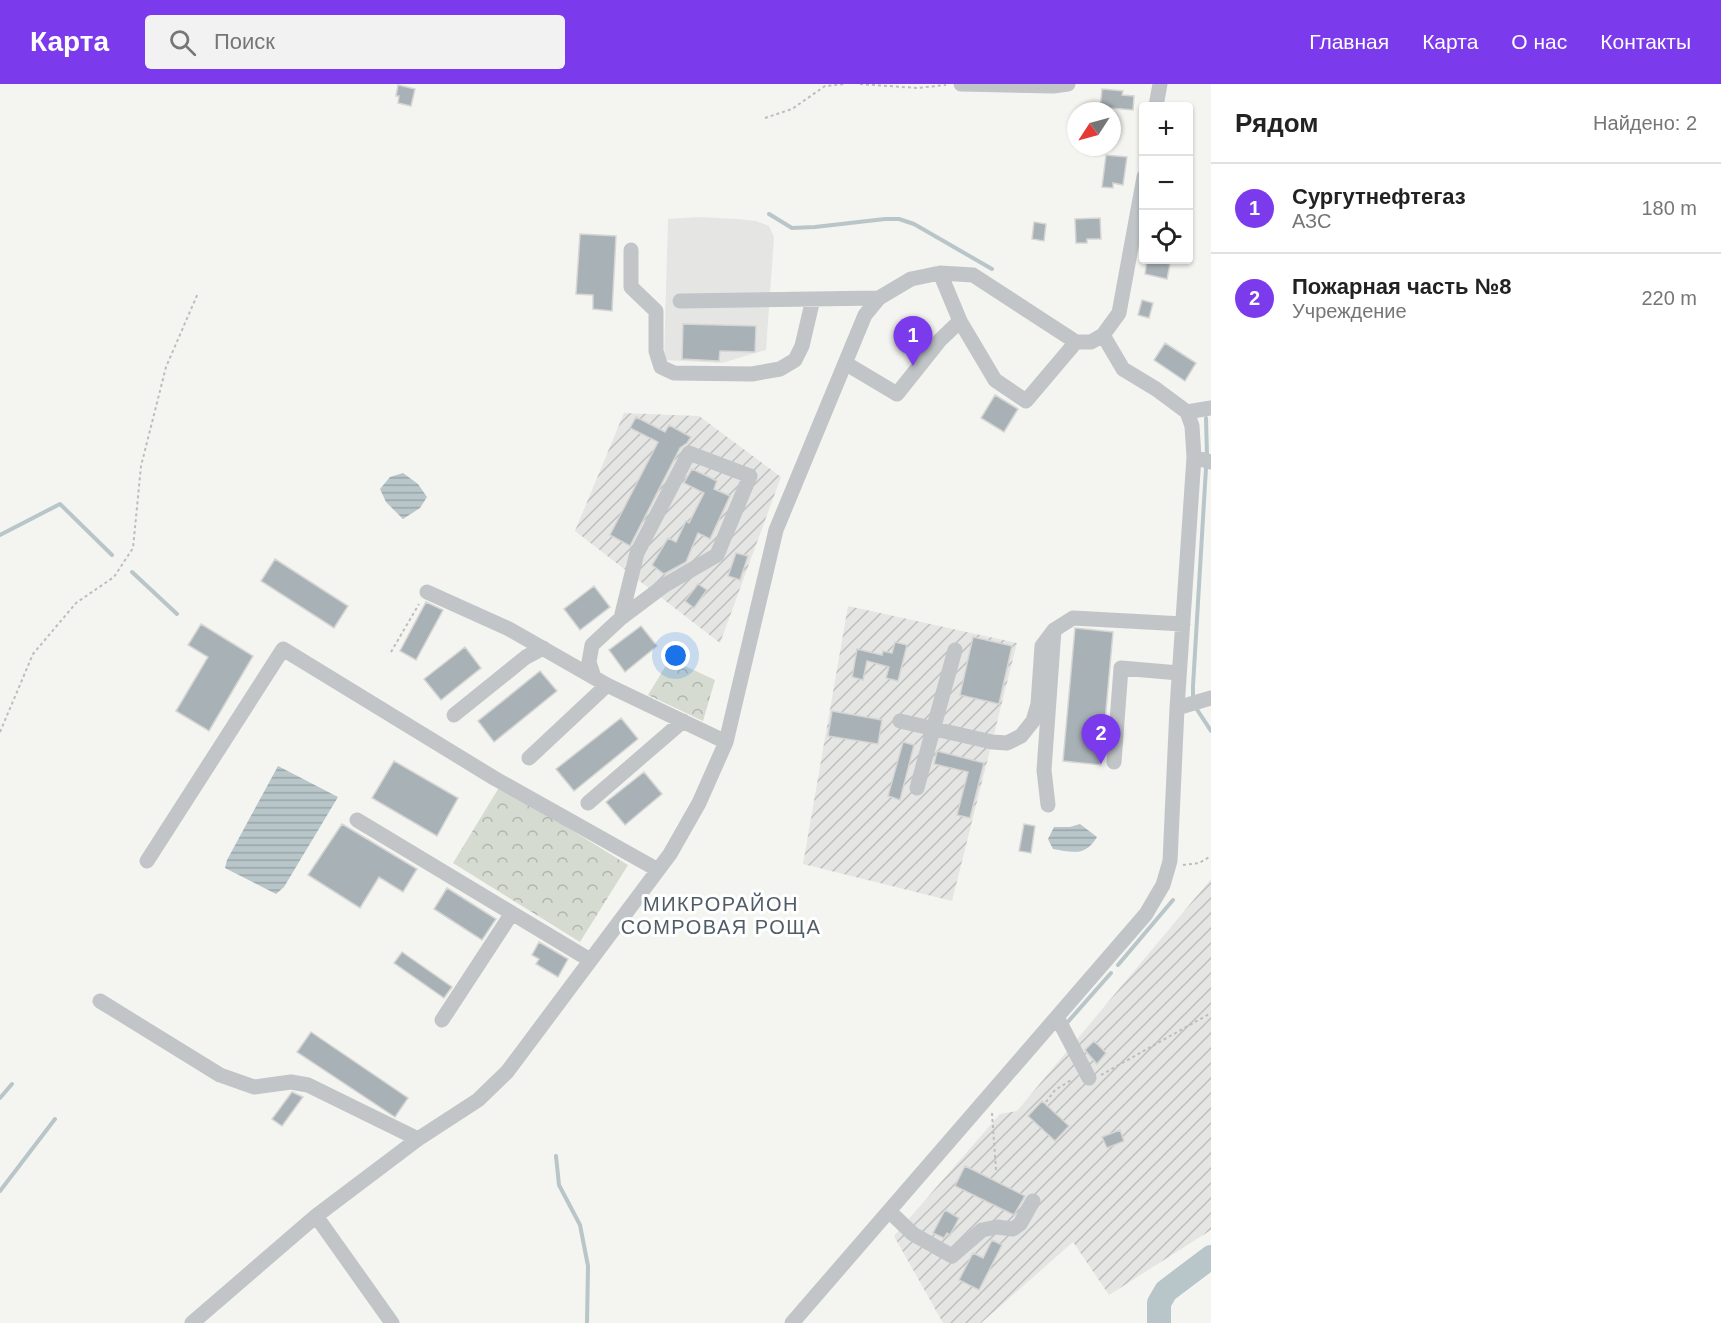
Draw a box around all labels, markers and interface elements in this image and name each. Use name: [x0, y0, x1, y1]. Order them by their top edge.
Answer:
search box: [145, 15, 565, 69]
text: Карта: [30, 26, 109, 57]
icon: search: [166, 26, 199, 59]
text: Поиск: [214, 29, 275, 54]
text: Главная: [1309, 30, 1389, 53]
text: Карта: [1422, 30, 1478, 53]
text: О нас: [1511, 30, 1567, 53]
text: Контакты: [1600, 30, 1691, 53]
north arrow: [1067, 102, 1121, 156]
map controls: [1139, 102, 1193, 264]
button: +: [1139, 102, 1193, 156]
text: Рядом: [1235, 108, 1318, 138]
text: Найдено: 2: [1593, 112, 1697, 134]
button: −: [1139, 156, 1193, 210]
text: Сургутнефтегаз: [1292, 184, 1466, 209]
text: 1: [1249, 197, 1260, 219]
text: 180 m: [1641, 197, 1697, 219]
button: locate: [1139, 210, 1193, 264]
text: АЗС: [1292, 210, 1331, 232]
text: Пожарная часть №8: [1292, 274, 1511, 299]
text: 2: [1249, 287, 1260, 309]
text: 220 m: [1641, 287, 1697, 309]
text: Учреждение: [1292, 300, 1407, 322]
pin: 1: [894, 316, 932, 366]
your location: [661, 641, 690, 670]
pin: 2: [1082, 714, 1120, 764]
district label: МИКРОРАЙОН СОМРОВАЯ РОЩА: [621, 892, 821, 938]

